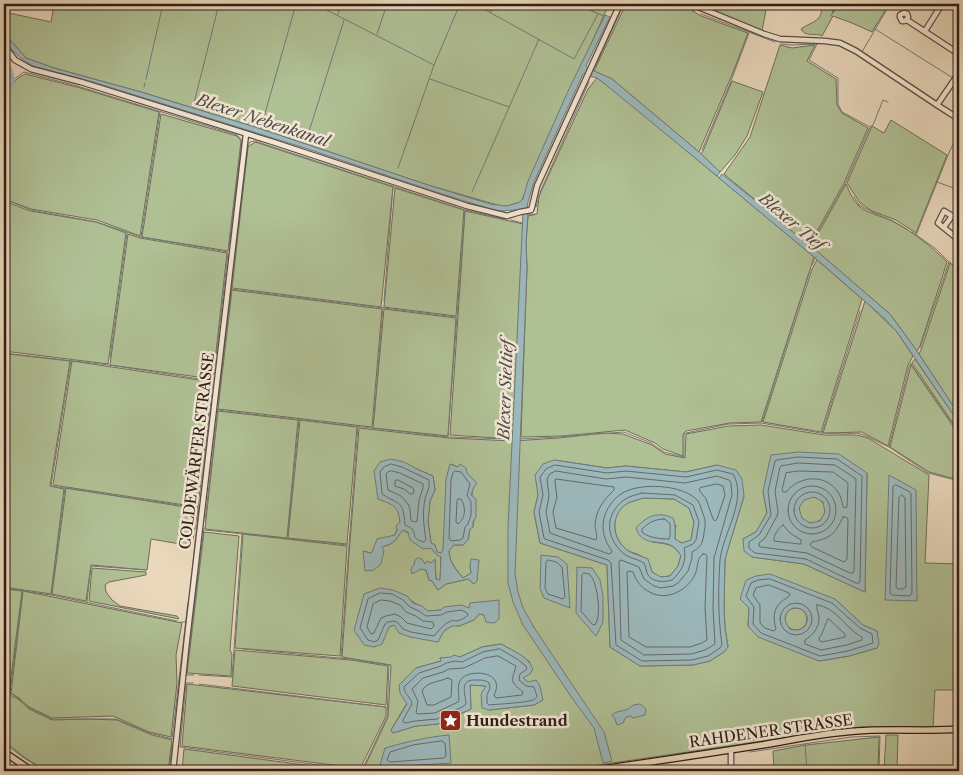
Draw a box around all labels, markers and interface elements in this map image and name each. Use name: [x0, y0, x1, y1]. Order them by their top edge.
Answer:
water label: Blexer Nebenkanal: [192, 88, 334, 152]
water label: Blexer Tief: [754, 187, 833, 258]
water label: Blexer Sieltief: [493, 334, 517, 442]
street label: COLDEWÄRFER STRASSE: [175, 351, 218, 551]
place icon: Hundestrand: [438, 709, 462, 733]
street label: RAHDENER STRASSE: [688, 710, 854, 751]
place label: Hundestrand: [466, 711, 568, 730]

